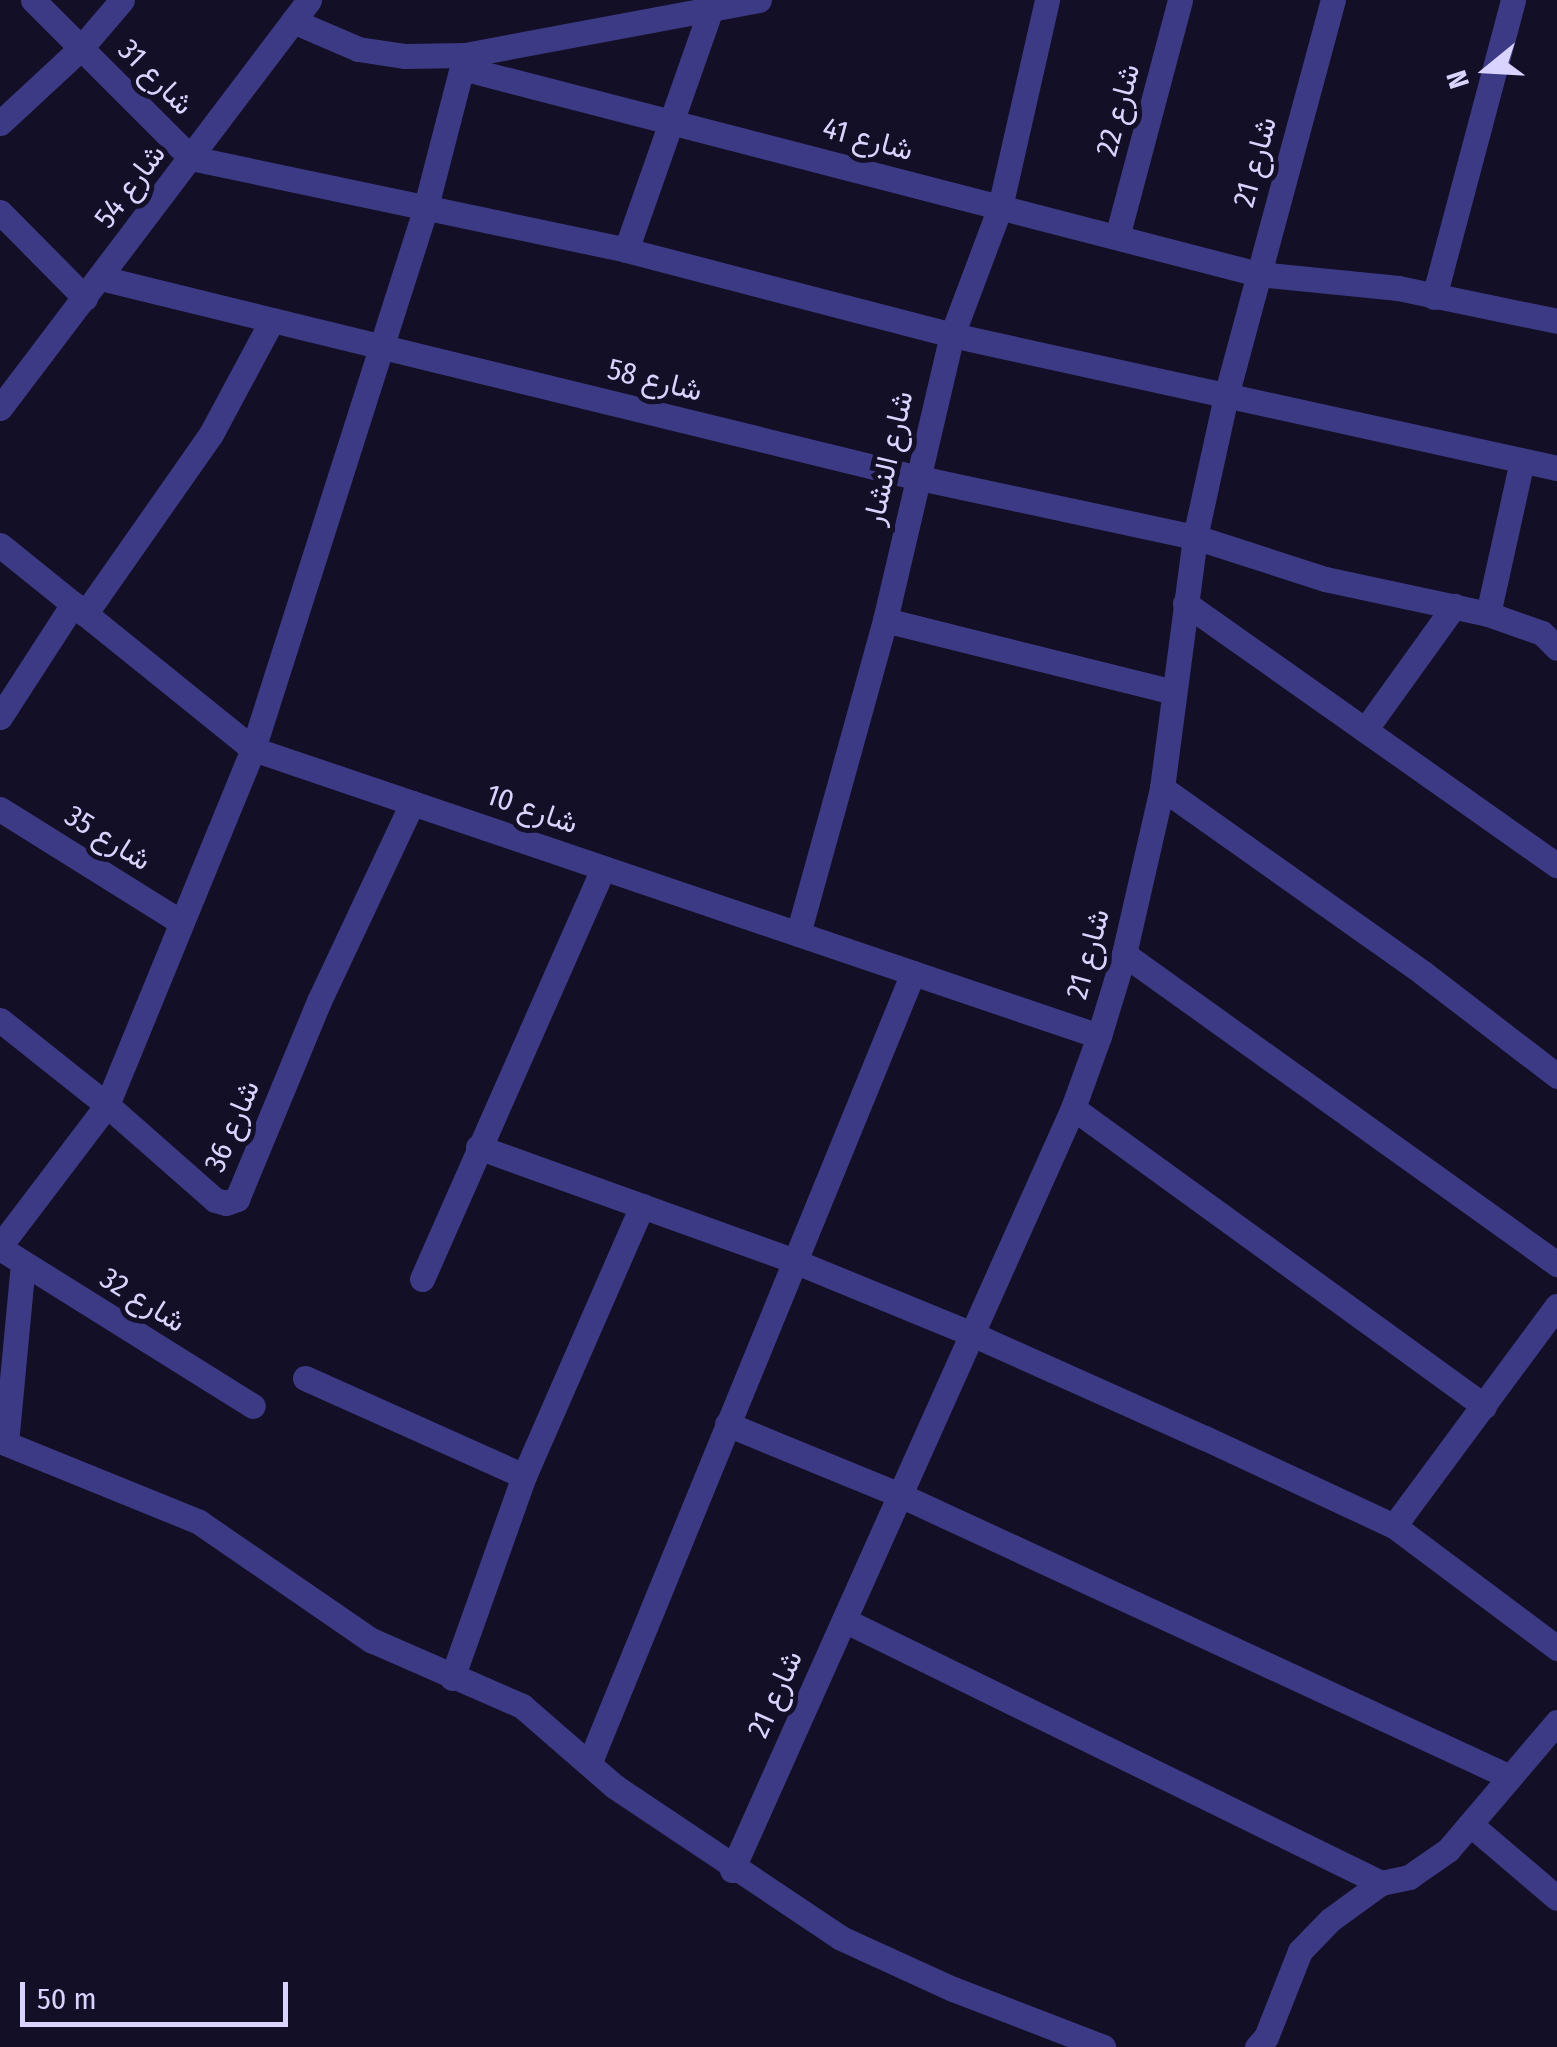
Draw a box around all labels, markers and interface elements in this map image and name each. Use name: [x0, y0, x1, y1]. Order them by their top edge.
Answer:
north arrow: [1437, 20, 1537, 120]
street label: شارع 31: [111, 32, 201, 122]
street label: شارع 22: [1088, 60, 1148, 160]
text: N: [1440, 66, 1476, 93]
street label: شارع 41: [819, 110, 917, 168]
street label: شارع 21: [1226, 113, 1284, 211]
street label: شارع 54: [87, 137, 173, 235]
street label: شارع 58: [604, 351, 706, 409]
street label: شارع النشار: [855, 387, 921, 529]
street label: شارع 10: [481, 777, 583, 841]
street label: شارع 35: [58, 798, 158, 878]
street label: شارع 21: [1059, 905, 1117, 1003]
street label: شارع 36: [197, 1075, 267, 1177]
street label: شارع 32: [94, 1260, 192, 1340]
street label: شارع 21: [740, 1645, 810, 1743]
scale bar: [25, 1962, 292, 2024]
text: 50 m: [37, 1981, 97, 2017]

